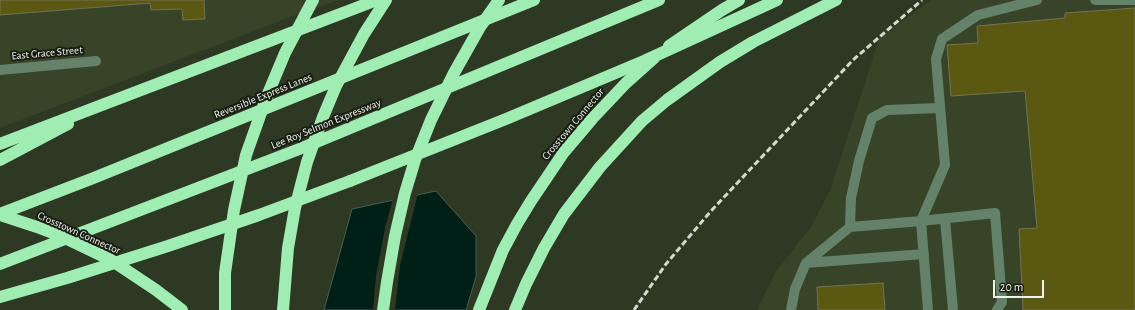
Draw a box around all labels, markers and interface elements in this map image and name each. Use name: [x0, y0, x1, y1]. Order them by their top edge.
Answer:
street label: East Grace Street: [11, 43, 83, 63]
street label: Reversible Express Lanes: [212, 70, 314, 122]
street label: Crosstown Connector: [539, 85, 607, 163]
street label: Lee Roy Selmon Expressway: [269, 96, 383, 152]
street label: Crosstown Connector: [35, 209, 123, 257]
scale bar: [995, 272, 1046, 298]
text: 20 m: [1000, 281, 1023, 293]

